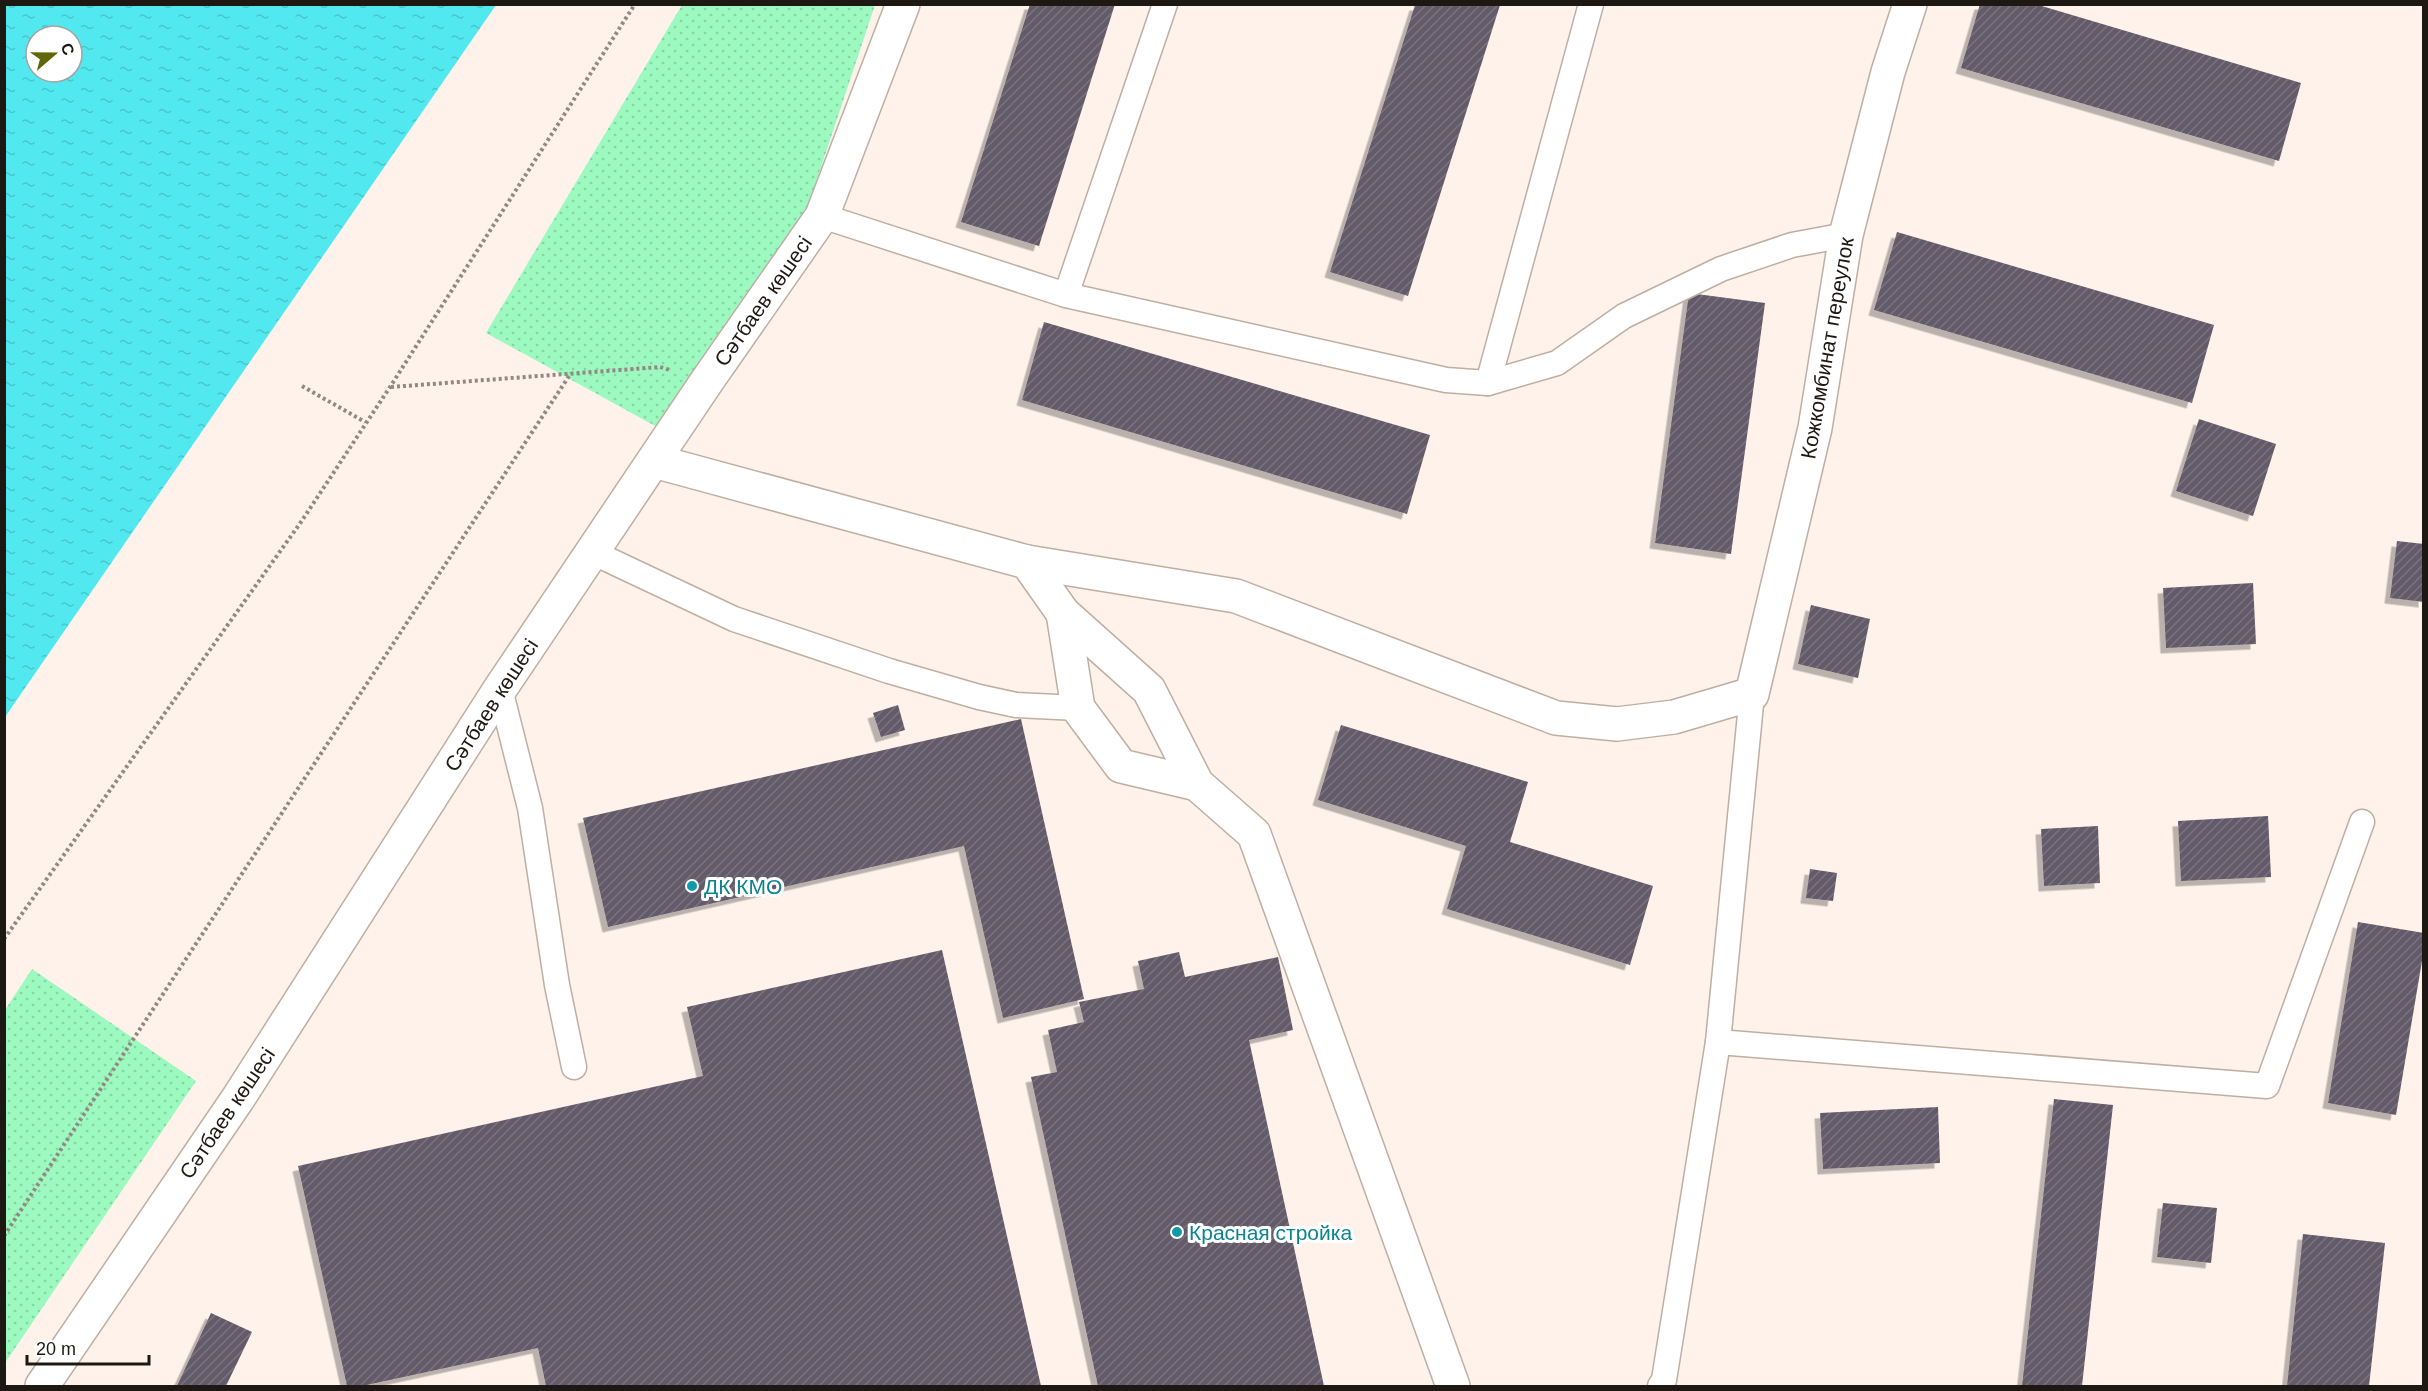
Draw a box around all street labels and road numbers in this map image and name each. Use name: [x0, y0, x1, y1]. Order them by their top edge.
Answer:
street label: Сәтбаев көшесі: [710, 232, 816, 370]
street label: Кожкомбинат переулок: [1796, 235, 1858, 461]
street label: Сәтбаев көшесі: [440, 635, 542, 775]
street label: Сәтбаев көшесі: [175, 1043, 279, 1183]

